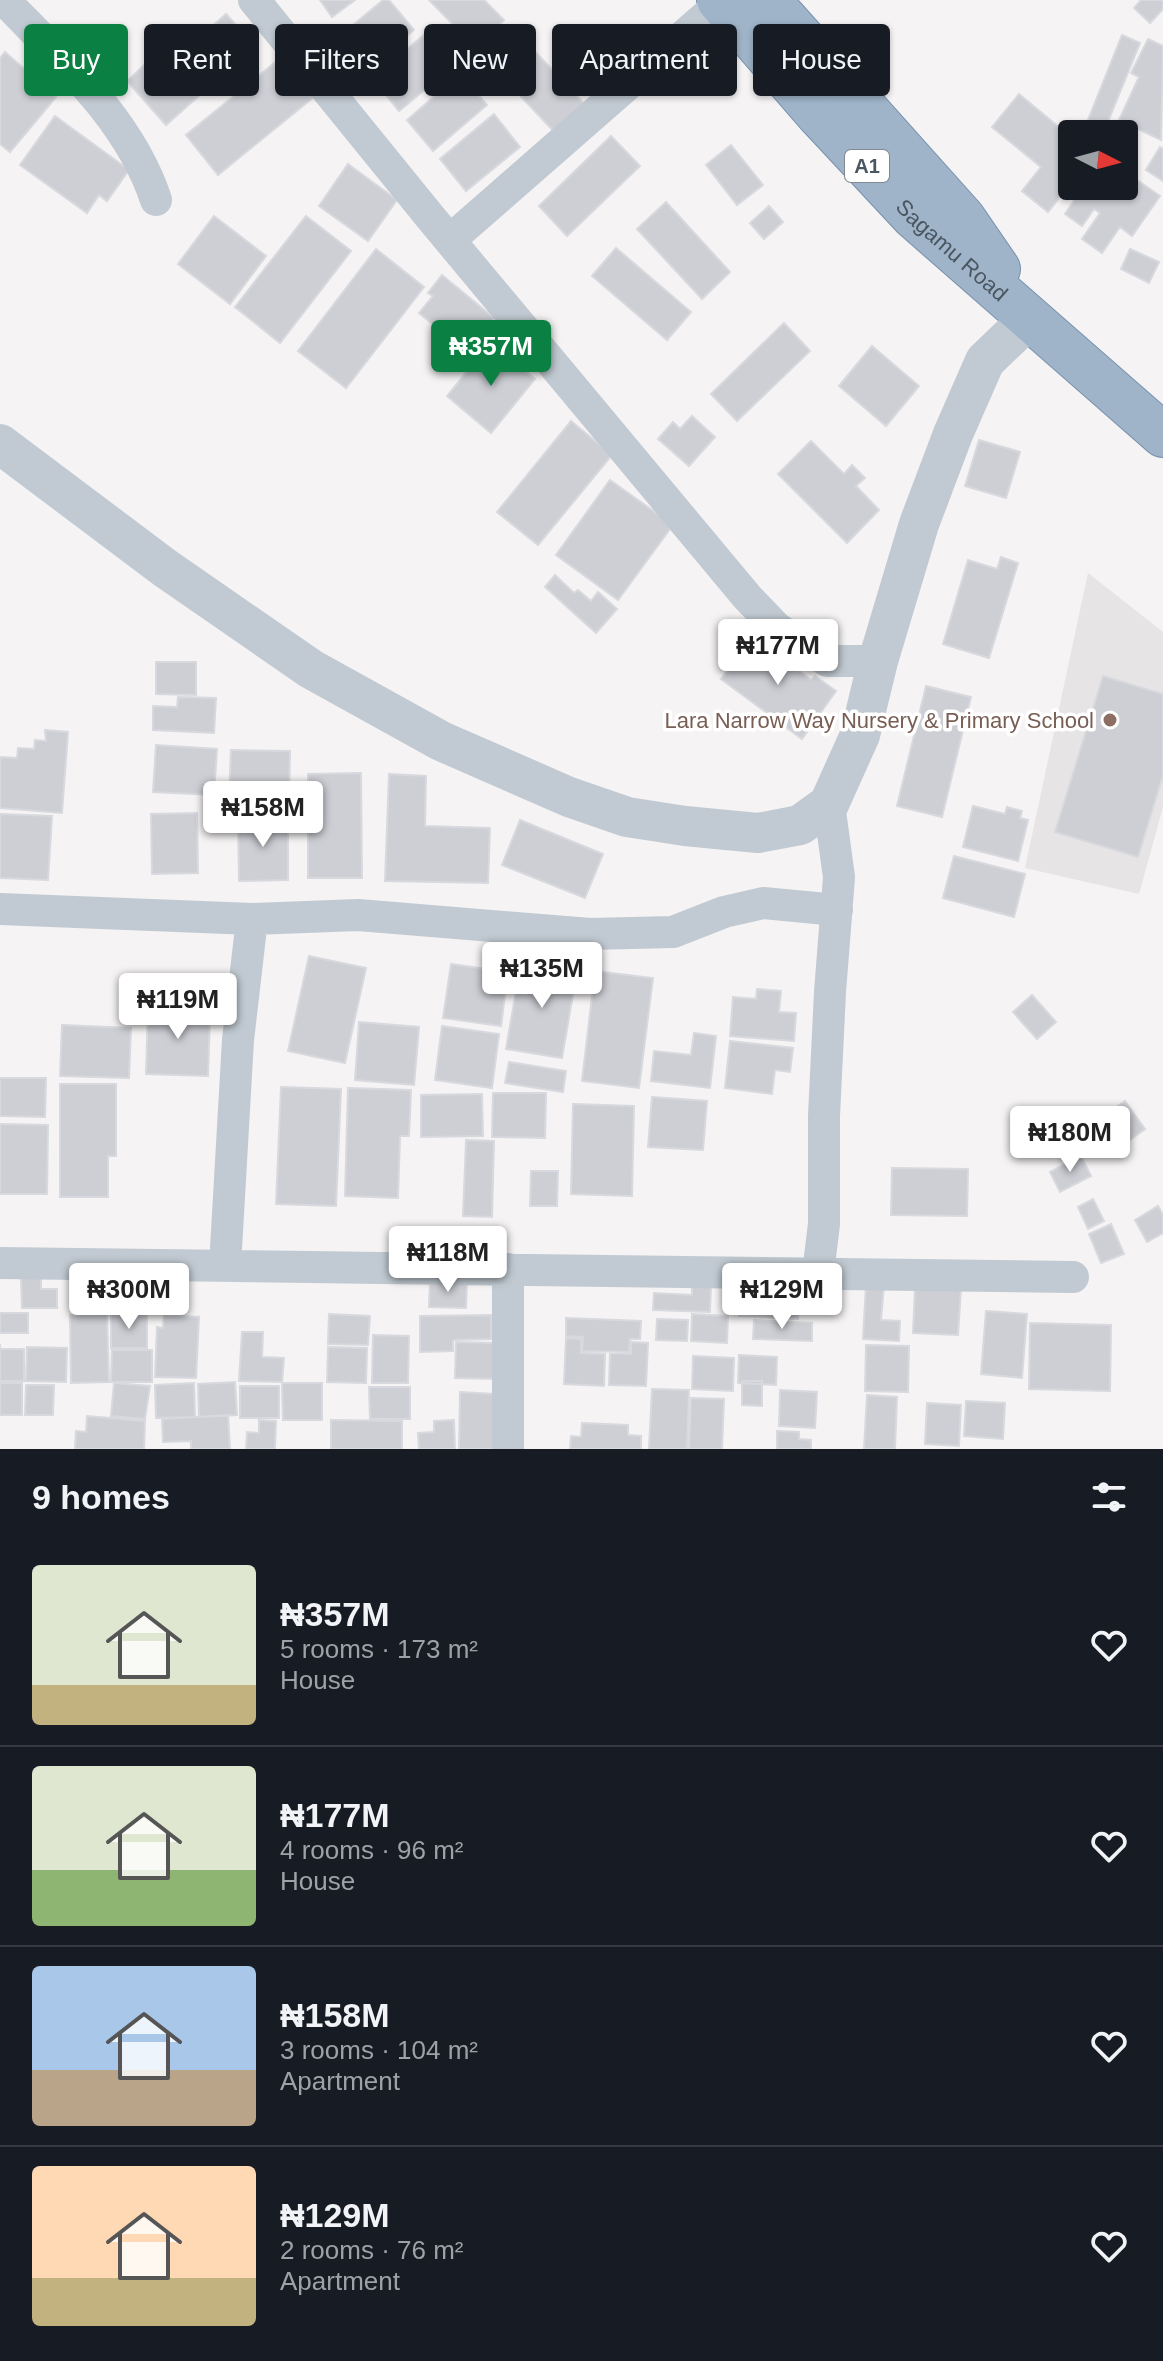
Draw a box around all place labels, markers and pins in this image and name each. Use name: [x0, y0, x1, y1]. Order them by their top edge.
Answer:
pin: ₦357M: [435, 320, 547, 388]
pin: ₦177M: [722, 619, 834, 687]
place label: Lara Narrow Way Nursery & Primary School: [664, 708, 1094, 733]
marker: Lara Narrow Way Nursery & Primary School: [1101, 711, 1119, 729]
pin: ₦158M: [207, 781, 319, 849]
pin: ₦135M: [486, 942, 598, 1010]
pin: ₦119M: [122, 973, 234, 1041]
pin: ₦180M: [1014, 1106, 1126, 1174]
pin: ₦118M: [392, 1226, 504, 1294]
pin: ₦300M: [73, 1263, 185, 1331]
pin: ₦129M: [726, 1263, 838, 1331]

